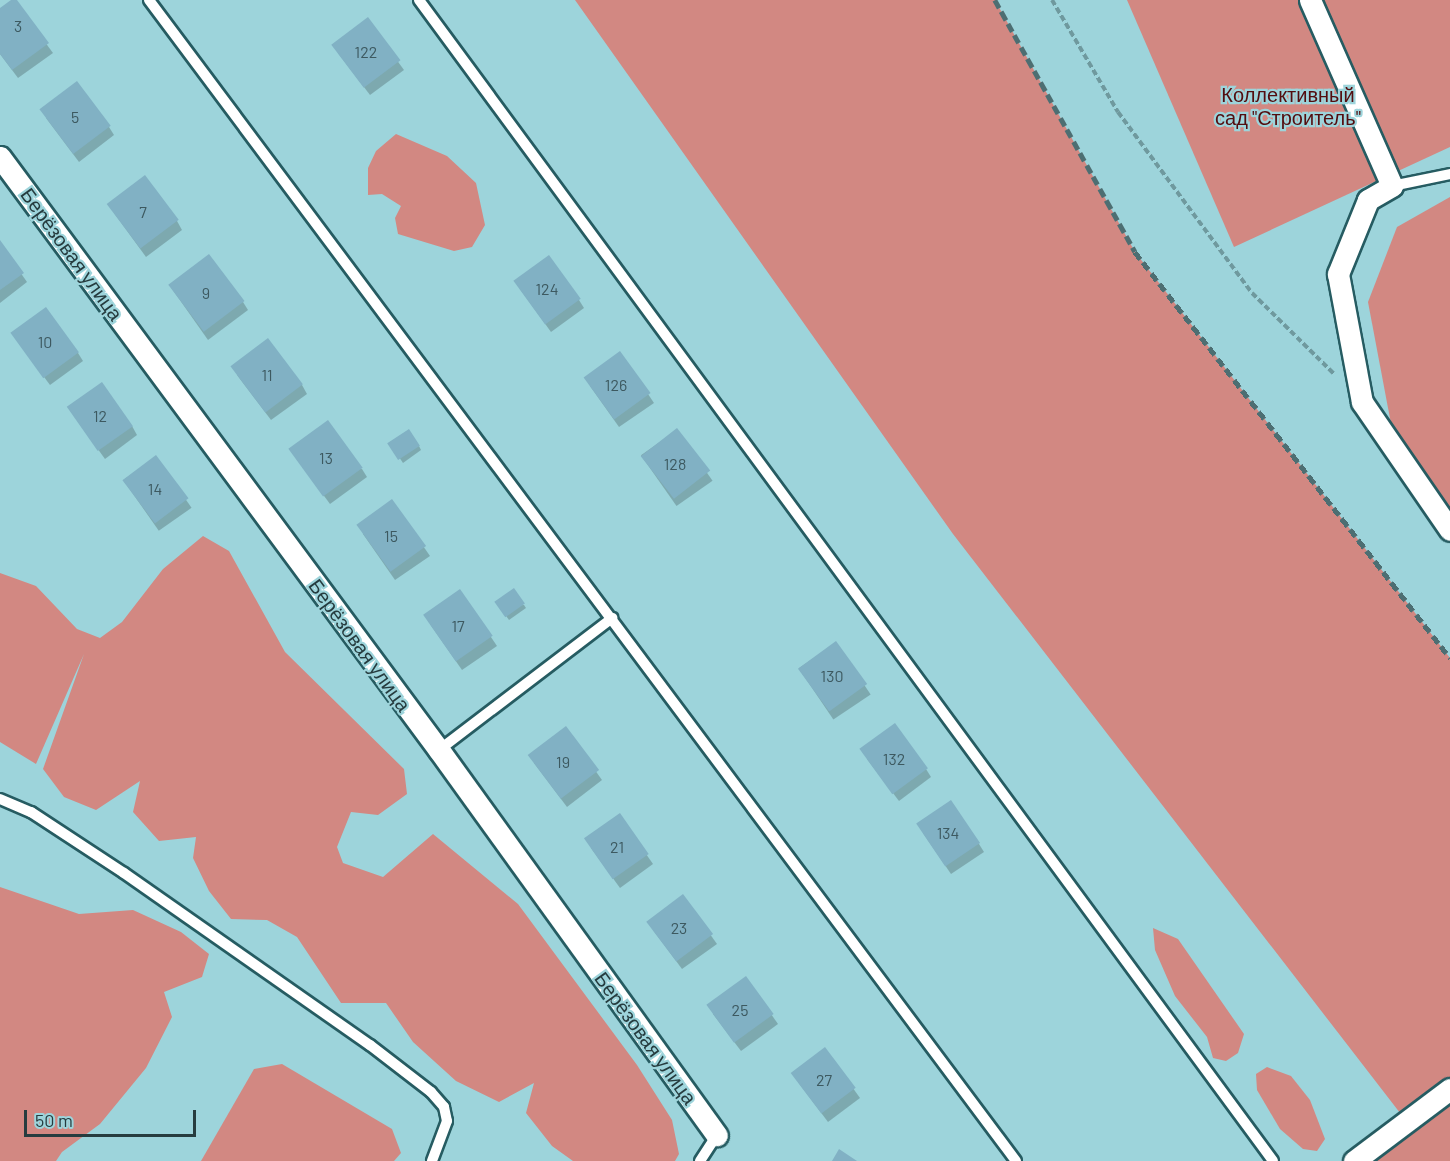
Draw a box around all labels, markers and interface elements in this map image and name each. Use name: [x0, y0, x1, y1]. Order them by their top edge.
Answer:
house number: 3: [14, 16, 22, 36]
house number: 122: [355, 42, 377, 62]
park label: Коллективный сад "Строитель": [1215, 82, 1361, 129]
house number: 5: [71, 107, 79, 127]
street label: Берёзовая улица: [16, 183, 128, 325]
house number: 7: [139, 202, 147, 222]
house number: 124: [536, 279, 558, 299]
house number: 9: [202, 283, 210, 303]
house number: 10: [38, 332, 52, 352]
house number: 11: [261, 365, 273, 385]
house number: 126: [605, 375, 627, 395]
house number: 12: [93, 406, 107, 426]
house number: 13: [319, 448, 333, 468]
house number: 128: [664, 454, 686, 474]
house number: 14: [148, 479, 162, 499]
house number: 15: [384, 526, 398, 546]
street label: Берёзовая улица: [304, 574, 416, 716]
house number: 17: [451, 616, 465, 636]
house number: 130: [821, 666, 843, 686]
house number: 132: [883, 749, 905, 769]
house number: 19: [556, 752, 570, 772]
house number: 134: [937, 823, 959, 843]
house number: 21: [610, 837, 624, 857]
house number: 23: [671, 918, 687, 938]
street label: Берёзовая улица: [590, 967, 702, 1109]
house number: 25: [732, 1000, 748, 1020]
house number: 27: [816, 1070, 832, 1090]
scale bar: [27, 1098, 200, 1136]
text: 50 m: [35, 1109, 73, 1131]

